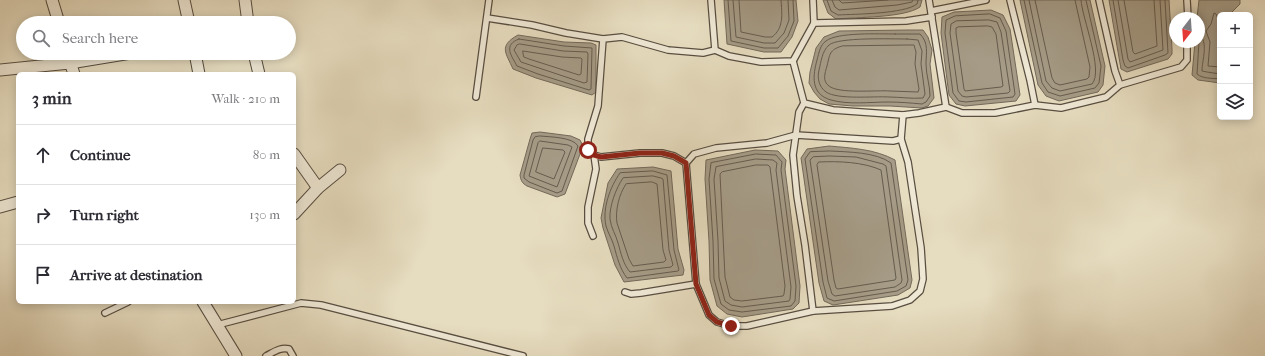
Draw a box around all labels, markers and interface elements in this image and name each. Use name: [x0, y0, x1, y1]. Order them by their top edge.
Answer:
north arrow: [1169, 12, 1205, 48]
map controls: [1217, 12, 1253, 120]
button: +: [1217, 12, 1253, 48]
search box: [16, 16, 296, 60]
icon: search: [30, 27, 52, 49]
text: Search here: [62, 29, 138, 47]
button: −: [1217, 48, 1253, 84]
button: layers: [1217, 84, 1253, 120]
text: 3 min: [32, 88, 72, 108]
text: Walk · 210 m: [212, 91, 280, 106]
route start: [579, 141, 597, 159]
icon: ahead: [32, 144, 54, 166]
text: Continue: [70, 146, 130, 164]
text: 80 m: [253, 147, 280, 162]
icon: right: [32, 204, 54, 226]
text: Turn right: [70, 206, 139, 224]
text: 130 m: [249, 207, 280, 222]
icon: arrive: [32, 264, 54, 286]
text: Arrive at destination: [70, 266, 202, 284]
route end: [722, 317, 740, 335]

